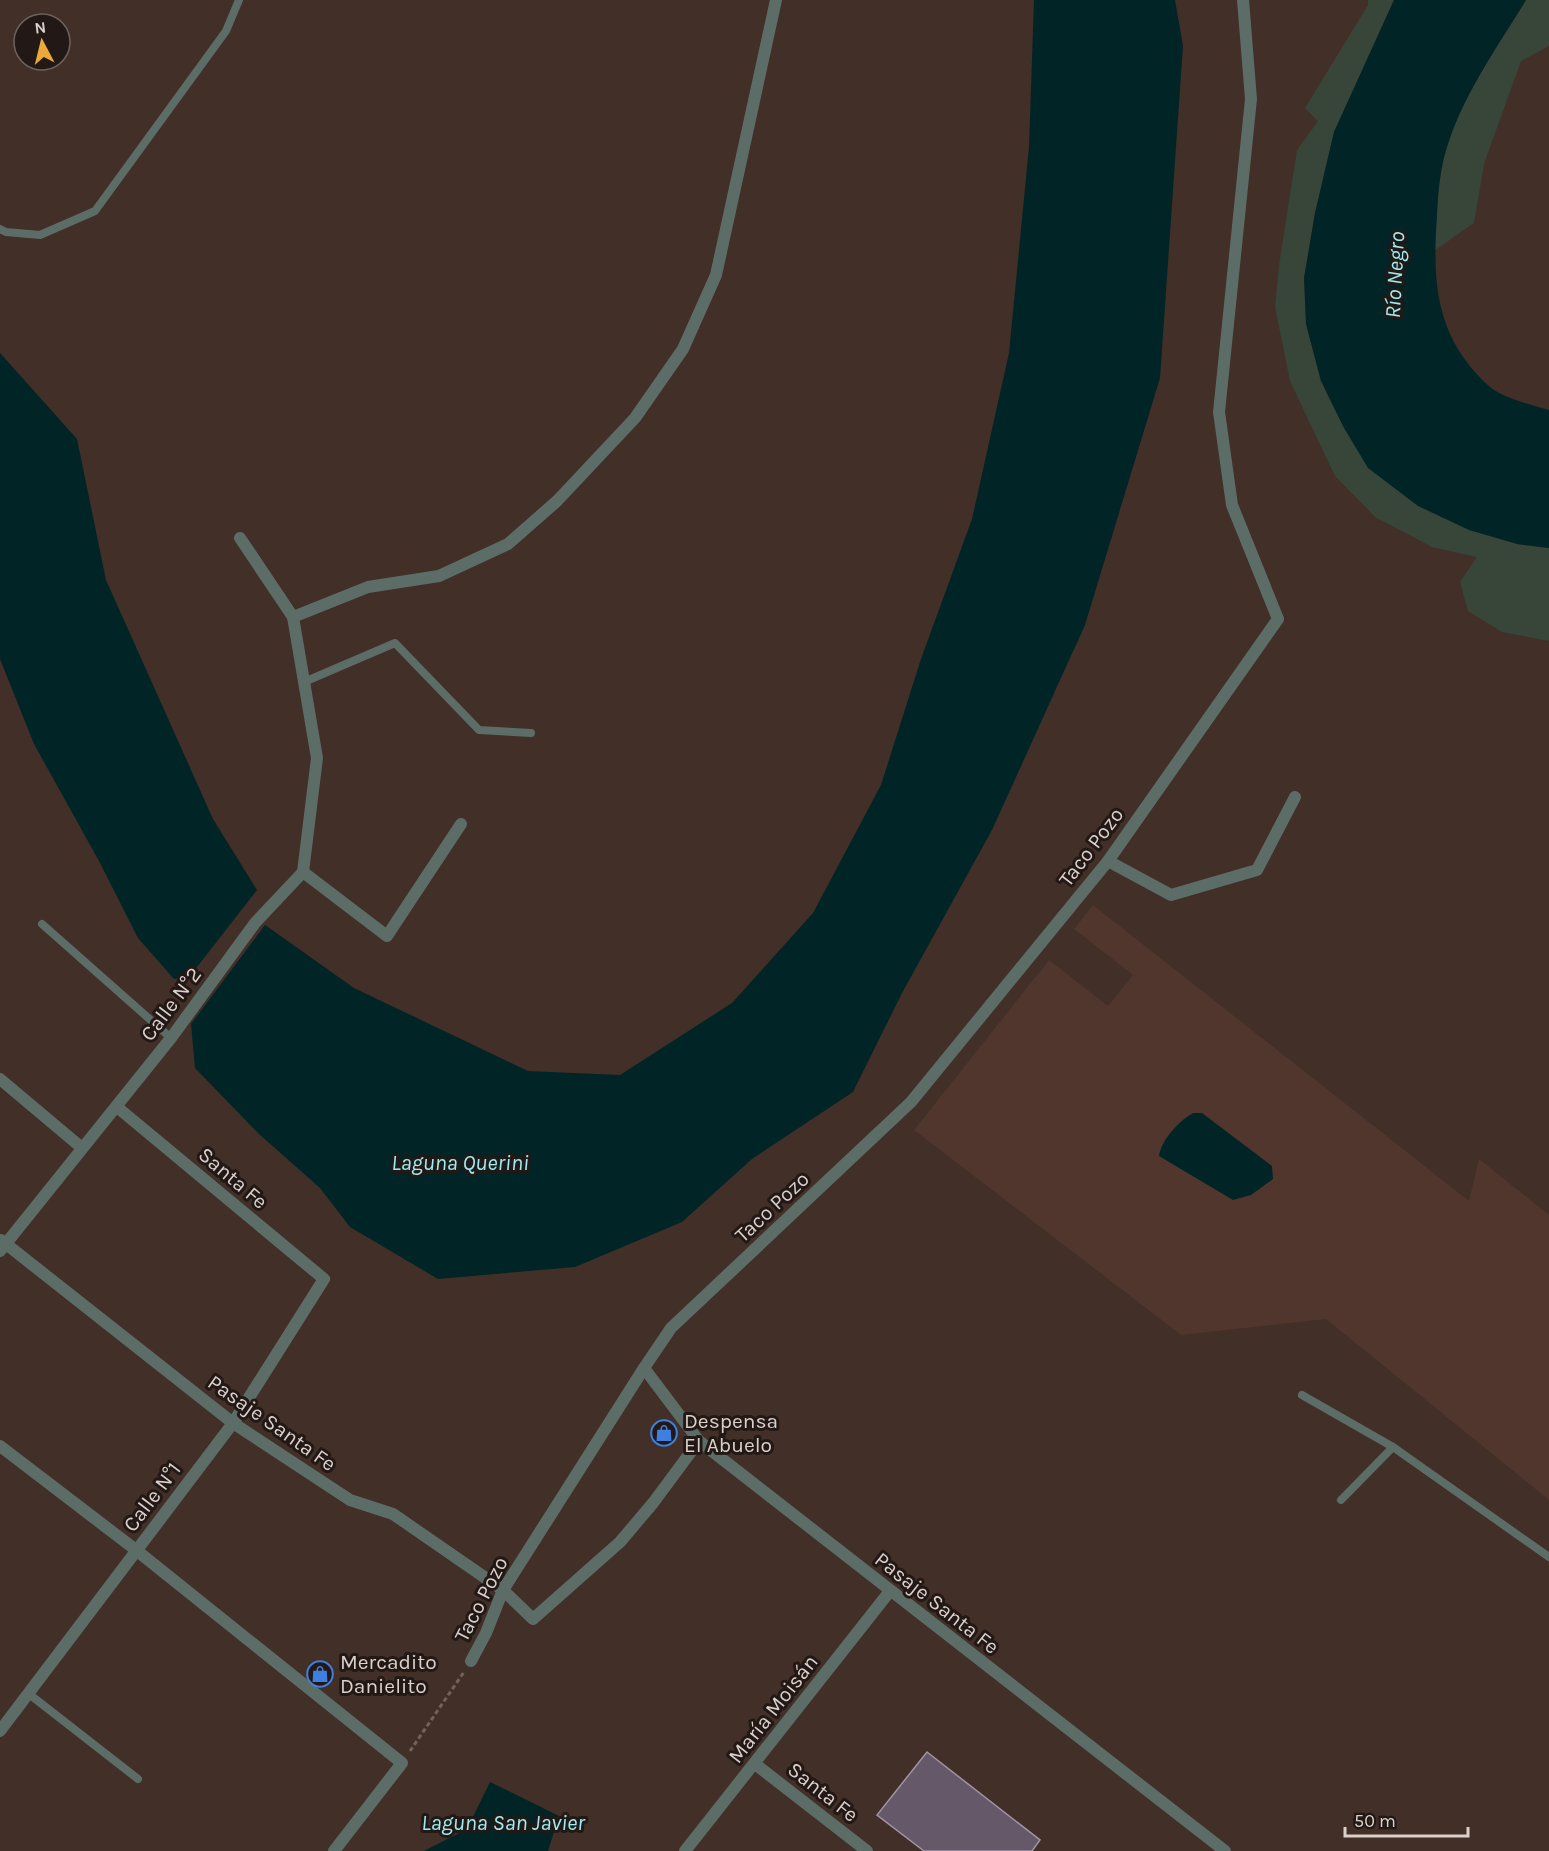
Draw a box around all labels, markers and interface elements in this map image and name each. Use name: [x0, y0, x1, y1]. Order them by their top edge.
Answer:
north arrow: [12, 12, 72, 72]
text: N: [33, 17, 47, 38]
water label: Río Negro: [1380, 231, 1410, 319]
street label: Taco Pozo: [1054, 803, 1128, 891]
street label: Calle N°2: [136, 963, 206, 1045]
street label: Santa Fe: [194, 1142, 272, 1214]
water label: Laguna Querini: [391, 1150, 529, 1176]
street label: Taco Pozo: [730, 1167, 814, 1247]
street label: Pasaje Santa Fe: [203, 1370, 341, 1476]
place label: Despensa El Abuelo: [684, 1409, 778, 1457]
shop icon: Despensa El Abuelo: [649, 1418, 679, 1448]
street label: Calle N°1: [118, 1458, 186, 1536]
street label: Pasaje Santa Fe: [870, 1547, 1004, 1659]
street label: Taco Pozo: [449, 1553, 513, 1645]
place label: Mercadito Danielito: [340, 1650, 437, 1698]
street label: María Moisán: [723, 1650, 823, 1768]
shop icon: Mercadito Danielito: [305, 1659, 335, 1689]
street label: Santa Fe: [783, 1757, 863, 1827]
scale bar: [1345, 1800, 1468, 1838]
water label: Laguna San Javier: [421, 1810, 586, 1836]
text: 50 m: [1354, 1810, 1396, 1832]

